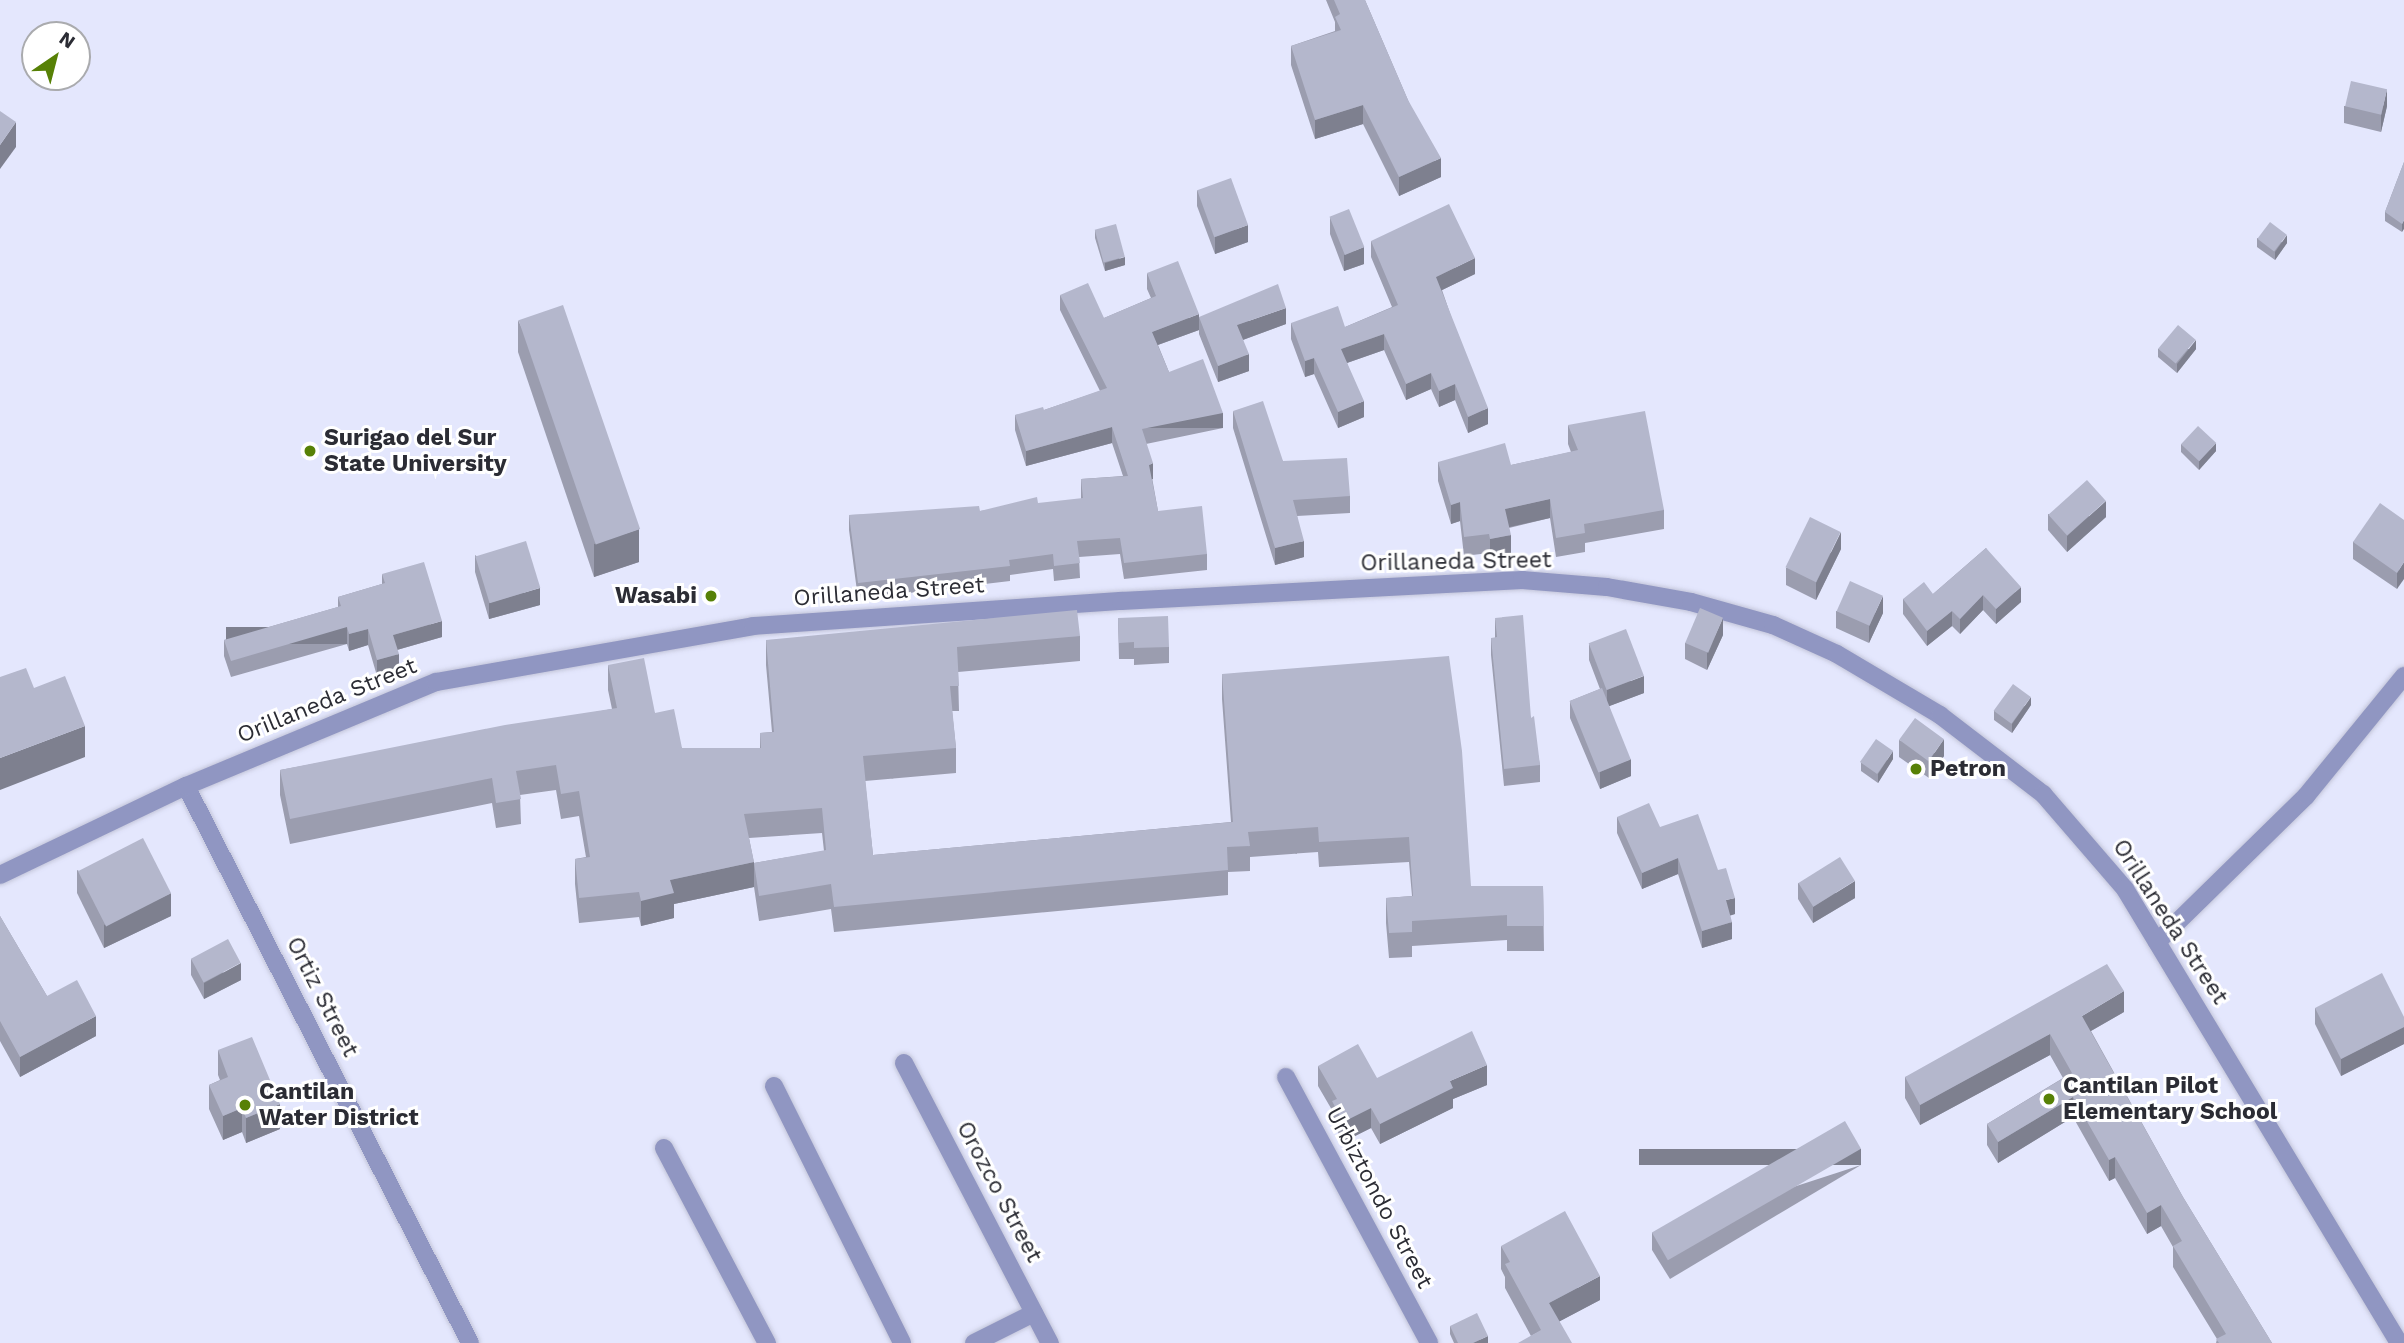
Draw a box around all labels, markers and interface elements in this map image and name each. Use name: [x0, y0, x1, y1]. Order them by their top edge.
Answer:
north arrow: [21, 21, 91, 91]
text: N: [55, 27, 80, 53]
place label: Surigao del Sur State University: [324, 424, 507, 478]
marker: Surigao del Sur State University: [302, 443, 318, 459]
street label: Orillaneda Street: [1360, 547, 1552, 577]
street label: Orillaneda Street: [792, 572, 986, 612]
place label: Wasabi: [615, 582, 697, 610]
marker: Wasabi: [703, 588, 719, 604]
street label: Orillaneda Street: [233, 652, 421, 750]
place label: Petron: [1930, 755, 2006, 783]
marker: Petron: [1908, 761, 1924, 777]
street label: Orillaneda Street: [2106, 834, 2234, 1010]
street label: Ortiz Street: [280, 932, 364, 1062]
place label: Cantilan Pilot Elementary School: [2063, 1072, 2278, 1126]
place label: Cantilan Water District: [259, 1078, 419, 1132]
marker: Cantilan Pilot Elementary School: [2041, 1091, 2057, 1107]
marker: Cantilan Water District: [237, 1097, 253, 1113]
street label: Urbiztondo Street: [1320, 1103, 1438, 1293]
street label: Orozco Street: [950, 1117, 1048, 1267]

